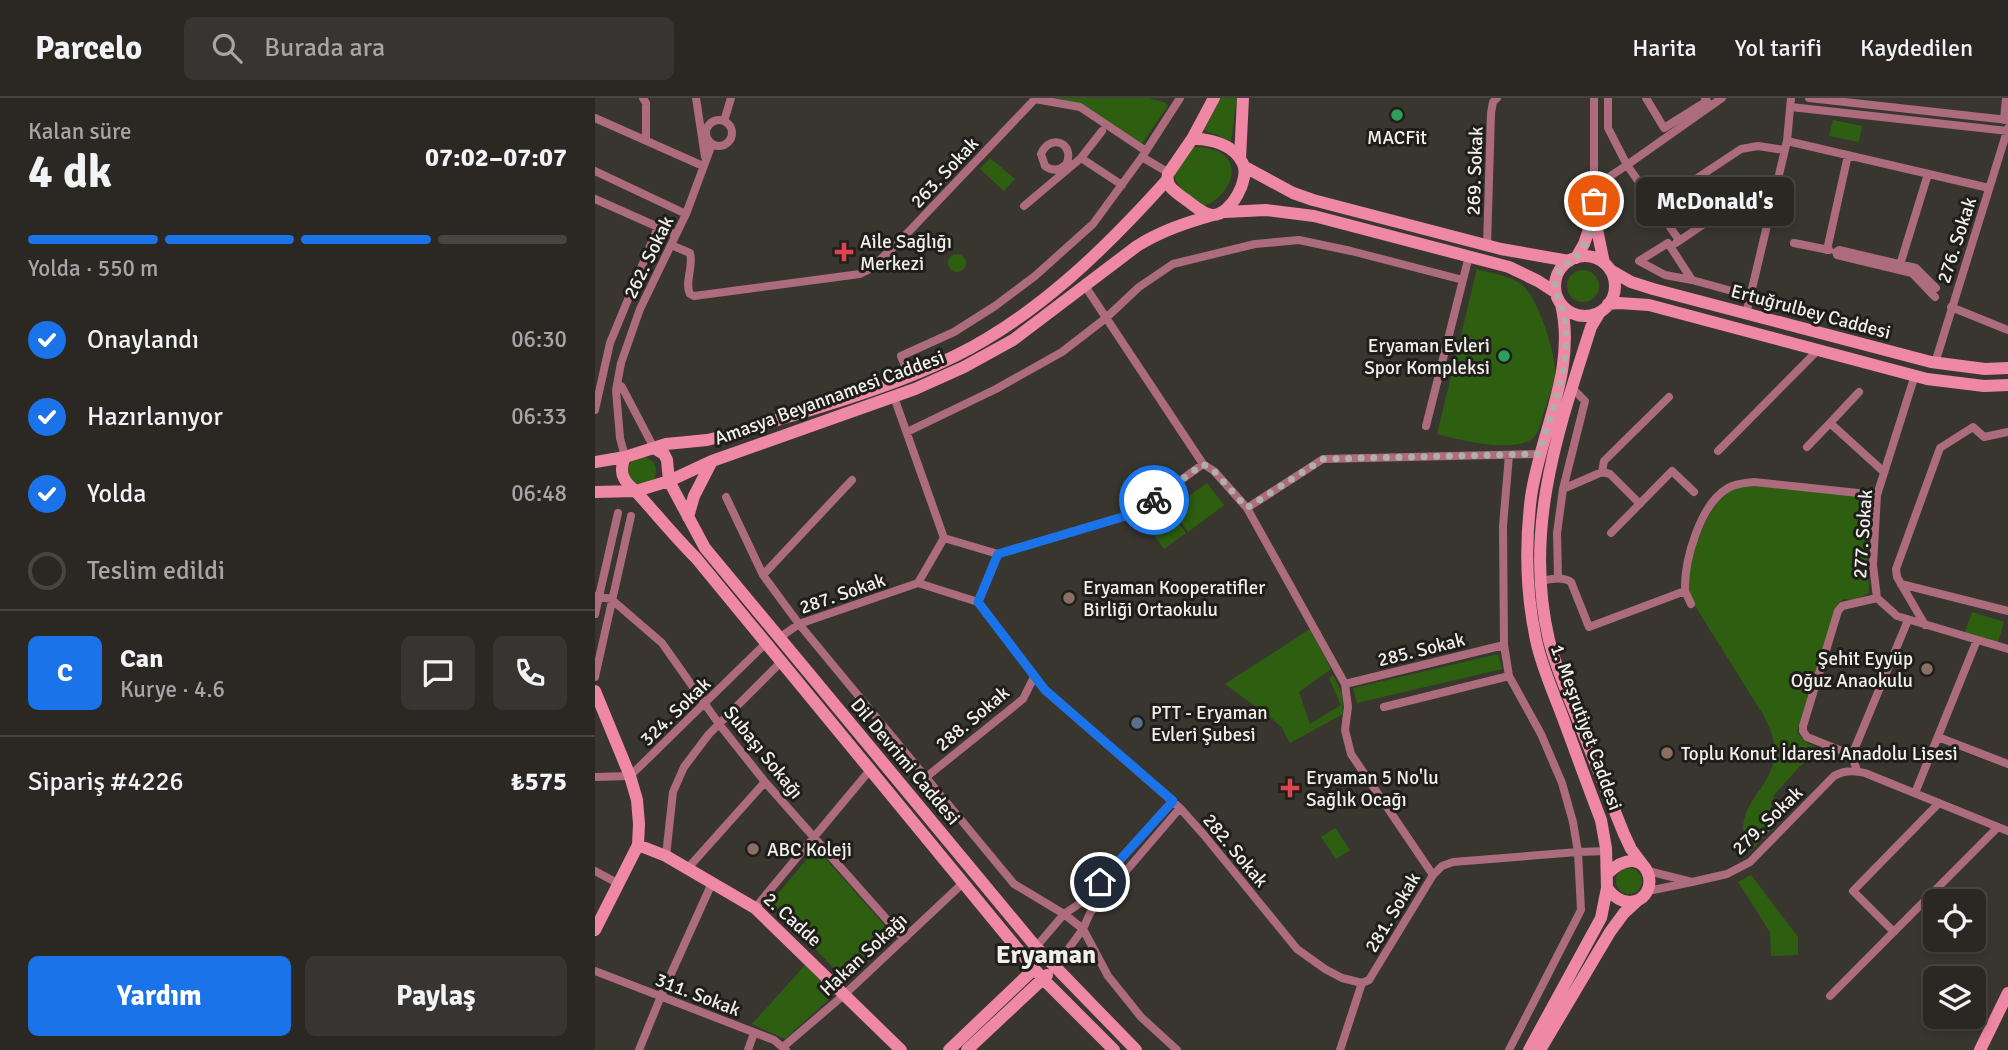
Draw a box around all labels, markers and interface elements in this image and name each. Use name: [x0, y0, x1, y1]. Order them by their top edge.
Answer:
search box: [184, 17, 674, 80]
text: Parcelo: [35, 28, 142, 69]
icon: search: [208, 29, 246, 67]
text: Burada ara: [264, 32, 385, 64]
text: Harita: [1632, 33, 1697, 63]
text: Yol tarifi: [1735, 33, 1822, 63]
text: Kaydedilen: [1860, 33, 1973, 63]
marker: MACFit: [1389, 107, 1405, 123]
text: Kalan süre: [28, 117, 132, 146]
place label: MACFit: [1367, 126, 1427, 150]
street label: 269. Sokak: [1461, 126, 1489, 216]
street label: 263. Sokak: [906, 132, 984, 213]
text: 07:02–07:07: [425, 142, 567, 174]
text: 4 dk: [28, 144, 112, 200]
pin: [1564, 171, 1624, 231]
callout: McDonald's: [1636, 176, 1793, 226]
icon: bag: [1575, 182, 1613, 220]
text: McDonald's: [1657, 187, 1773, 216]
street label: 276. Sokak: [1932, 194, 1982, 286]
street label: 262. Sokak: [619, 212, 679, 303]
place label: Aile Sağlığı Merkezi: [860, 230, 952, 276]
marker: Aile Sağlığı Merkezi: [834, 242, 854, 262]
text: Yolda · 550 m: [28, 254, 158, 283]
street label: Ertuğrulbey Caddesi: [1728, 279, 1893, 345]
icon: check: [28, 321, 66, 359]
text: Onaylandı: [87, 324, 199, 356]
text: 06:30: [511, 325, 567, 354]
place label: Eryaman Evleri Spor Kompleksi: [1364, 334, 1490, 380]
street label: Amasya Beyannamesi Caddesi: [711, 345, 948, 451]
marker: Eryaman Evleri Spor Kompleksi: [1496, 348, 1512, 364]
icon: check: [28, 398, 66, 436]
text: Hazırlanıyor: [87, 401, 223, 433]
text: 06:33: [511, 402, 567, 431]
courier: [1119, 465, 1189, 535]
icon: check: [28, 475, 66, 513]
text: Yolda: [87, 478, 147, 510]
text: 06:48: [511, 479, 567, 508]
icon: bike: [1135, 481, 1173, 519]
street label: 277. Sokak: [1848, 488, 1878, 579]
text: Teslim edildi: [87, 555, 225, 587]
street label: 287. Sokak: [796, 568, 889, 620]
place label: Eryaman Kooperatifler Birliği Ortaokulu: [1083, 576, 1265, 622]
marker: Eryaman Kooperatifler Birliği Ortaokulu: [1061, 590, 1077, 606]
street label: 285. Sokak: [1375, 627, 1468, 672]
button: chat: [401, 636, 475, 710]
button: phone: [493, 636, 567, 710]
street label: 1. Meşrutiyet Caddesi: [1545, 641, 1627, 814]
text: Can: [120, 643, 163, 675]
place label: Şehit Eyyüp Oğuz Anaokulu: [1791, 647, 1913, 693]
text: C: [57, 657, 73, 689]
marker: Şehit Eyyüp Oğuz Anaokulu: [1919, 661, 1935, 677]
street label: 324. Sokak: [635, 672, 716, 751]
text: Kurye · 4.6: [120, 675, 225, 704]
street label: 288. Sokak: [931, 681, 1015, 757]
street label: Dil Devrimi Caddesi: [845, 693, 965, 830]
street label: Subaşı Sokağı: [718, 701, 808, 804]
place label: PTT - Eryaman Evleri Şubesi: [1151, 701, 1268, 747]
marker: PTT - Eryaman Evleri Şubesi: [1129, 715, 1145, 731]
place label: Toplu Konut İdaresi Anadolu Lisesi: [1681, 742, 1958, 766]
marker: Toplu Konut İdaresi Anadolu Lisesi: [1659, 745, 1675, 761]
text: Sipariş #4226: [28, 766, 184, 798]
text: ₺575: [511, 766, 567, 798]
place label: Eryaman 5 No'lu Sağlık Ocağı: [1306, 766, 1439, 812]
marker: Eryaman 5 No'lu Sağlık Ocağı: [1280, 778, 1300, 798]
street label: 279. Sokak: [1727, 781, 1808, 860]
street label: 282. Sokak: [1197, 809, 1273, 893]
place label: ABC Koleji: [767, 838, 852, 862]
marker: ABC Koleji: [745, 841, 761, 857]
pin: [1070, 852, 1130, 912]
icon: home: [1081, 863, 1119, 901]
street label: 281. Sokak: [1360, 868, 1426, 957]
street label: 2. Cadde: [758, 887, 826, 952]
map controls: [1923, 889, 1986, 1029]
button: locate: [1923, 889, 1986, 952]
street label: Hakan Sokağı: [815, 908, 912, 1001]
district label: Eryaman: [996, 939, 1096, 971]
button: Yardım: [28, 956, 291, 1036]
button: Paylaş: [305, 956, 567, 1036]
button: layers: [1923, 966, 1986, 1029]
street label: 311. Sokak: [652, 968, 744, 1022]

